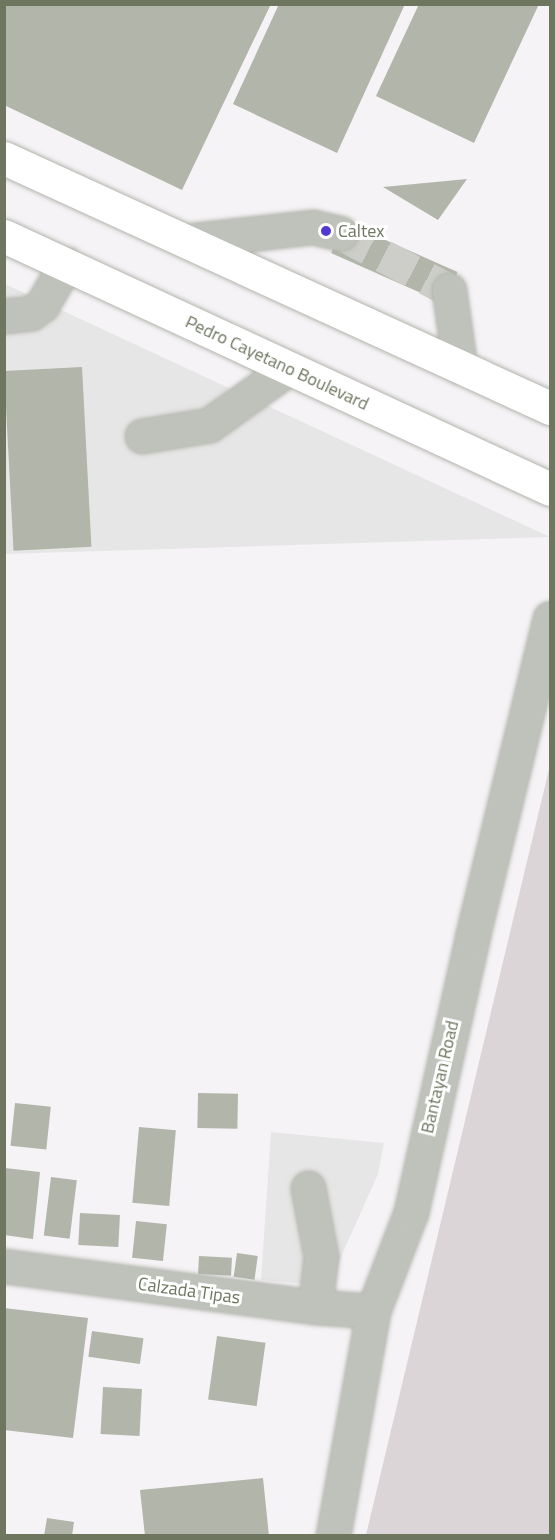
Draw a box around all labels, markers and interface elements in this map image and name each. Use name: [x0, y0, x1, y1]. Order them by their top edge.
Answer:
place label: Caltex: [338, 220, 384, 242]
marker: Caltex: [319, 224, 333, 238]
street label: Pedro Cayetano Boulevard: [182, 311, 372, 415]
street label: Bantayan Road: [417, 1018, 463, 1136]
street label: Calzada Tipas: [137, 1273, 241, 1309]

